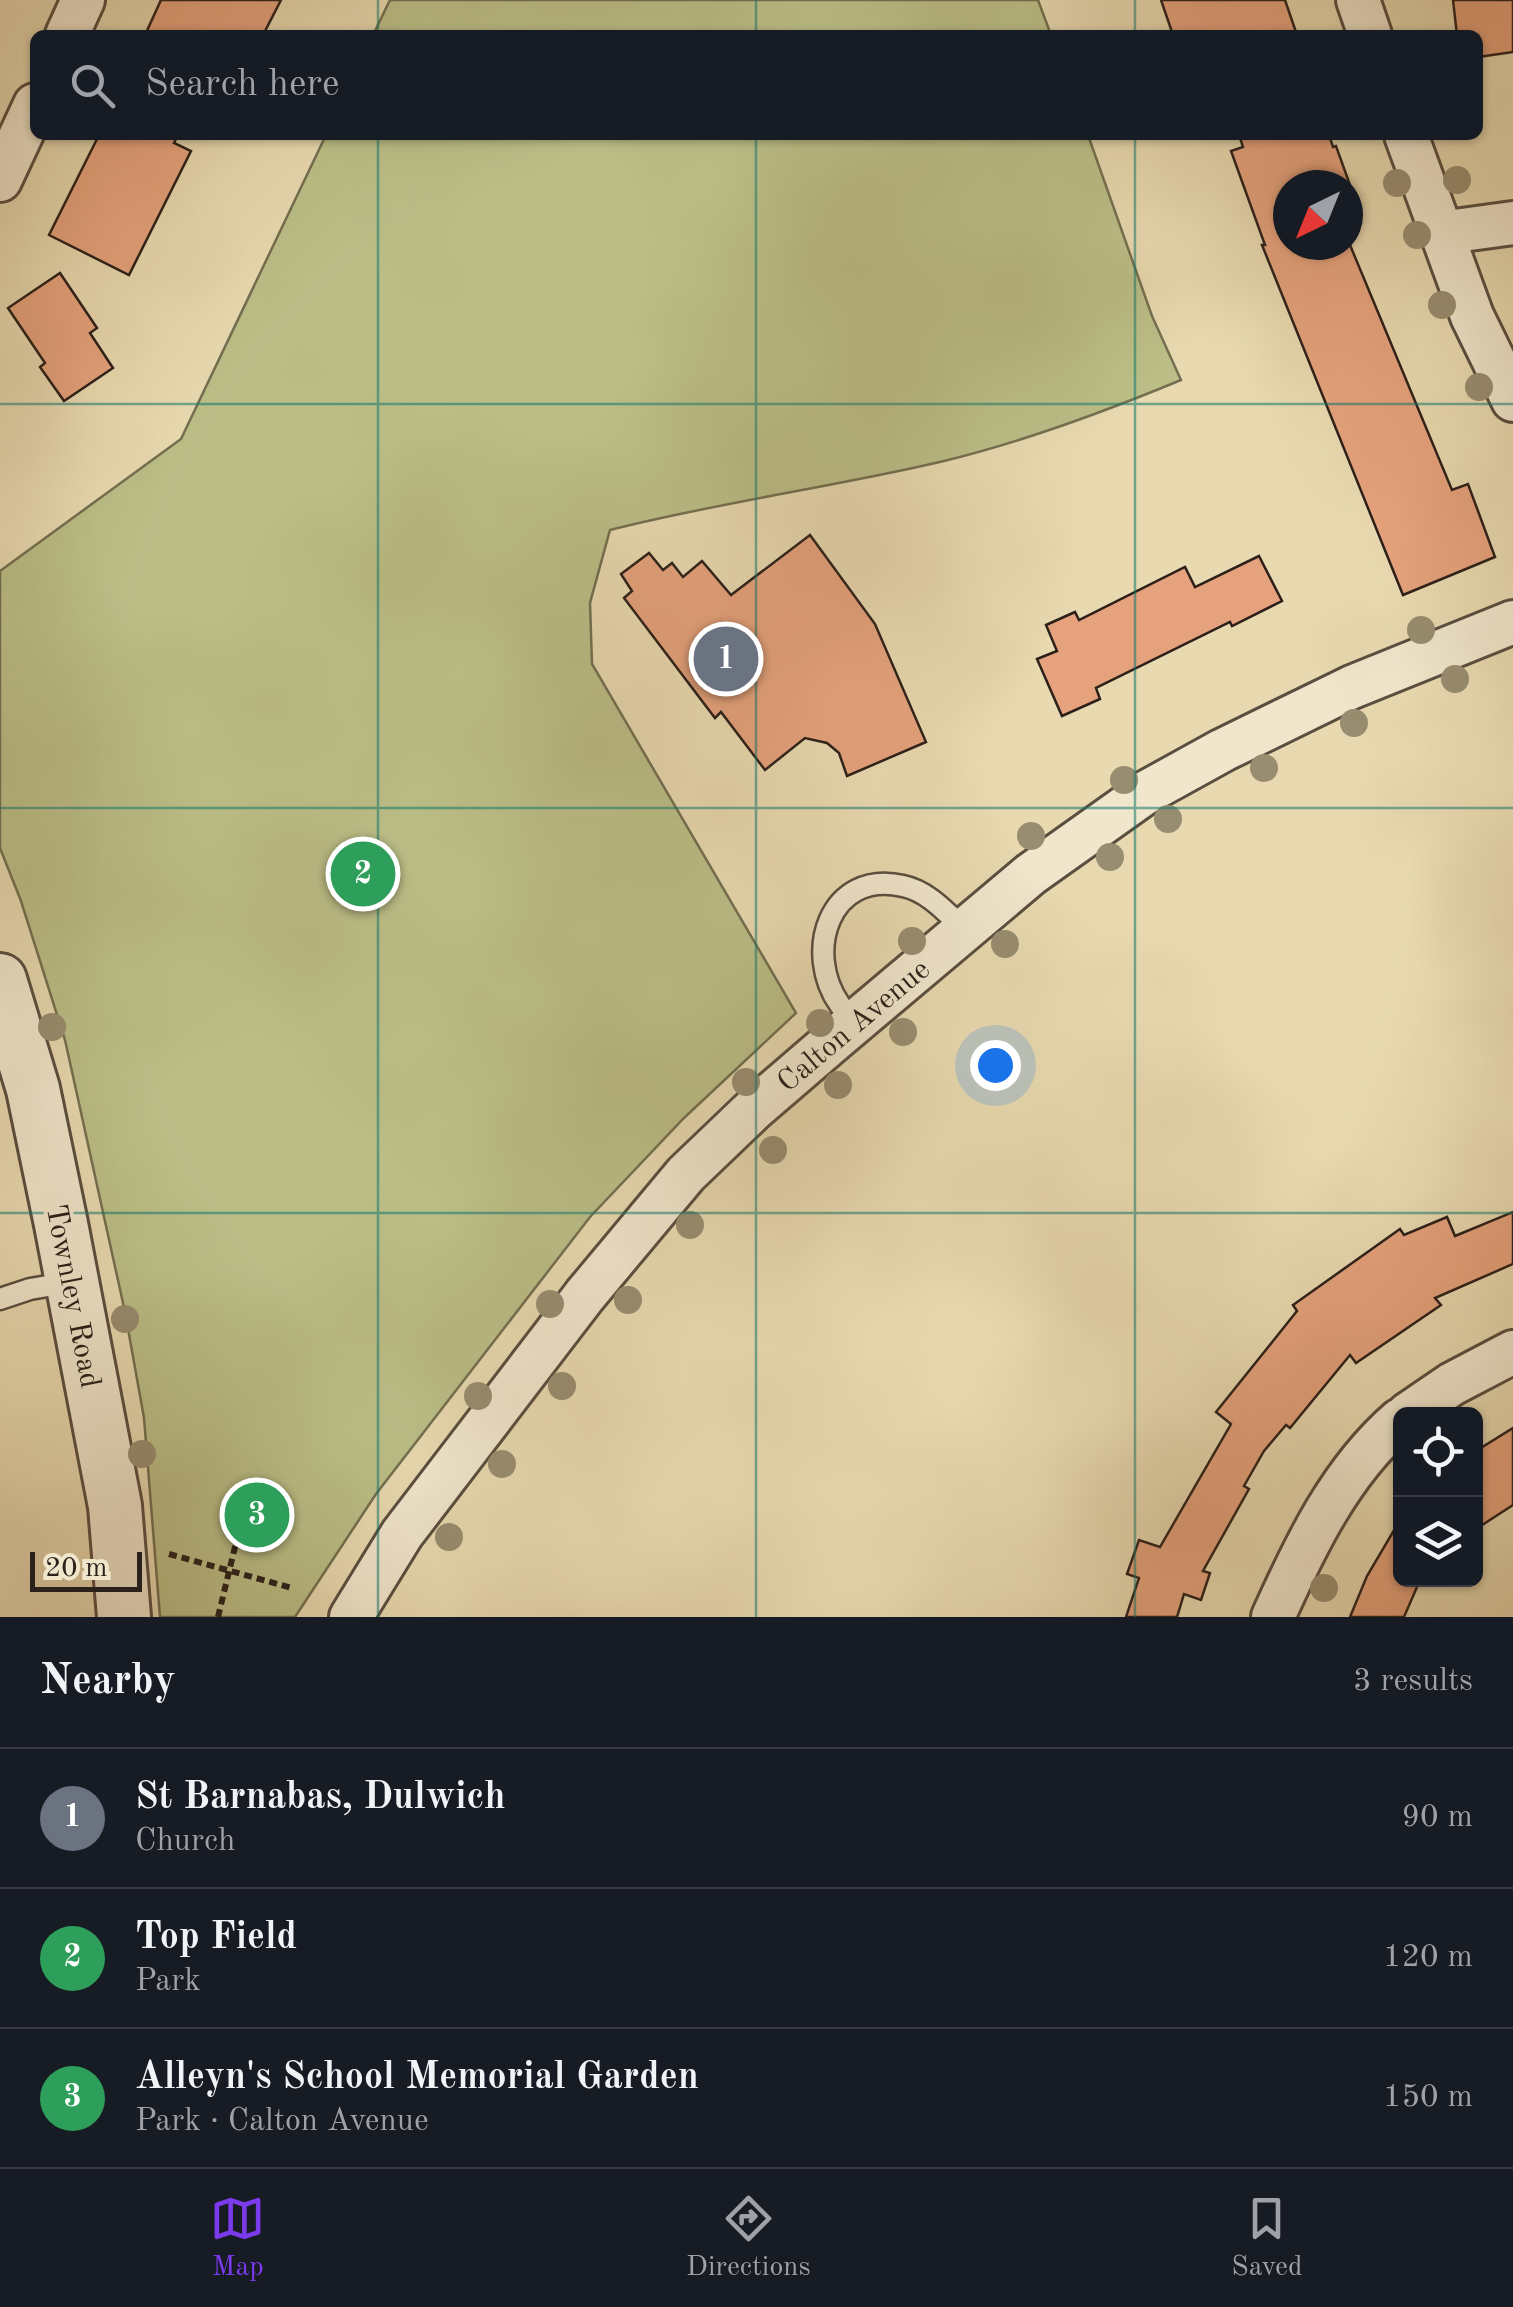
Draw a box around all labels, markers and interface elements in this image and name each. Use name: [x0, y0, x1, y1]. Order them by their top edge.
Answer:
search box: [30, 30, 1483, 140]
icon: search: [65, 58, 120, 113]
text: Search here: [145, 66, 340, 104]
north arrow: [1273, 170, 1363, 260]
pin: 1: [694, 622, 758, 696]
pin: 2: [330, 836, 396, 912]
street label: Calton Avenue: [773, 955, 936, 1099]
your location: [970, 1040, 1021, 1091]
street label: Townley Road: [40, 1202, 105, 1391]
map controls: [1393, 1407, 1483, 1587]
button: locate: [1393, 1407, 1483, 1497]
pin: 3: [224, 1478, 290, 1552]
button: layers: [1393, 1497, 1483, 1587]
scale bar: [30, 1547, 142, 1592]
text: 20 m: [45, 1555, 108, 1583]
text: Nearby: [40, 1661, 176, 1703]
text: 3 results: [1353, 1666, 1473, 1698]
text: St Barnabas, Dulwich: [135, 1779, 506, 1817]
text: 1: [63, 1802, 82, 1834]
text: 90 m: [1402, 1802, 1473, 1834]
text: Church: [135, 1826, 235, 1858]
text: Top Field: [135, 1919, 297, 1957]
text: 2: [63, 1942, 82, 1974]
text: 120 m: [1383, 1942, 1473, 1974]
text: Park: [135, 1966, 201, 1998]
text: Alleyn's School Memorial Garden: [135, 2059, 699, 2097]
text: 3: [63, 2082, 82, 2114]
text: 150 m: [1383, 2082, 1473, 2114]
text: Park · Calton Avenue: [135, 2106, 429, 2138]
tab: Map: [210, 2191, 265, 2286]
tab: Directions: [686, 2191, 811, 2286]
tab: Saved: [1231, 2191, 1303, 2286]

